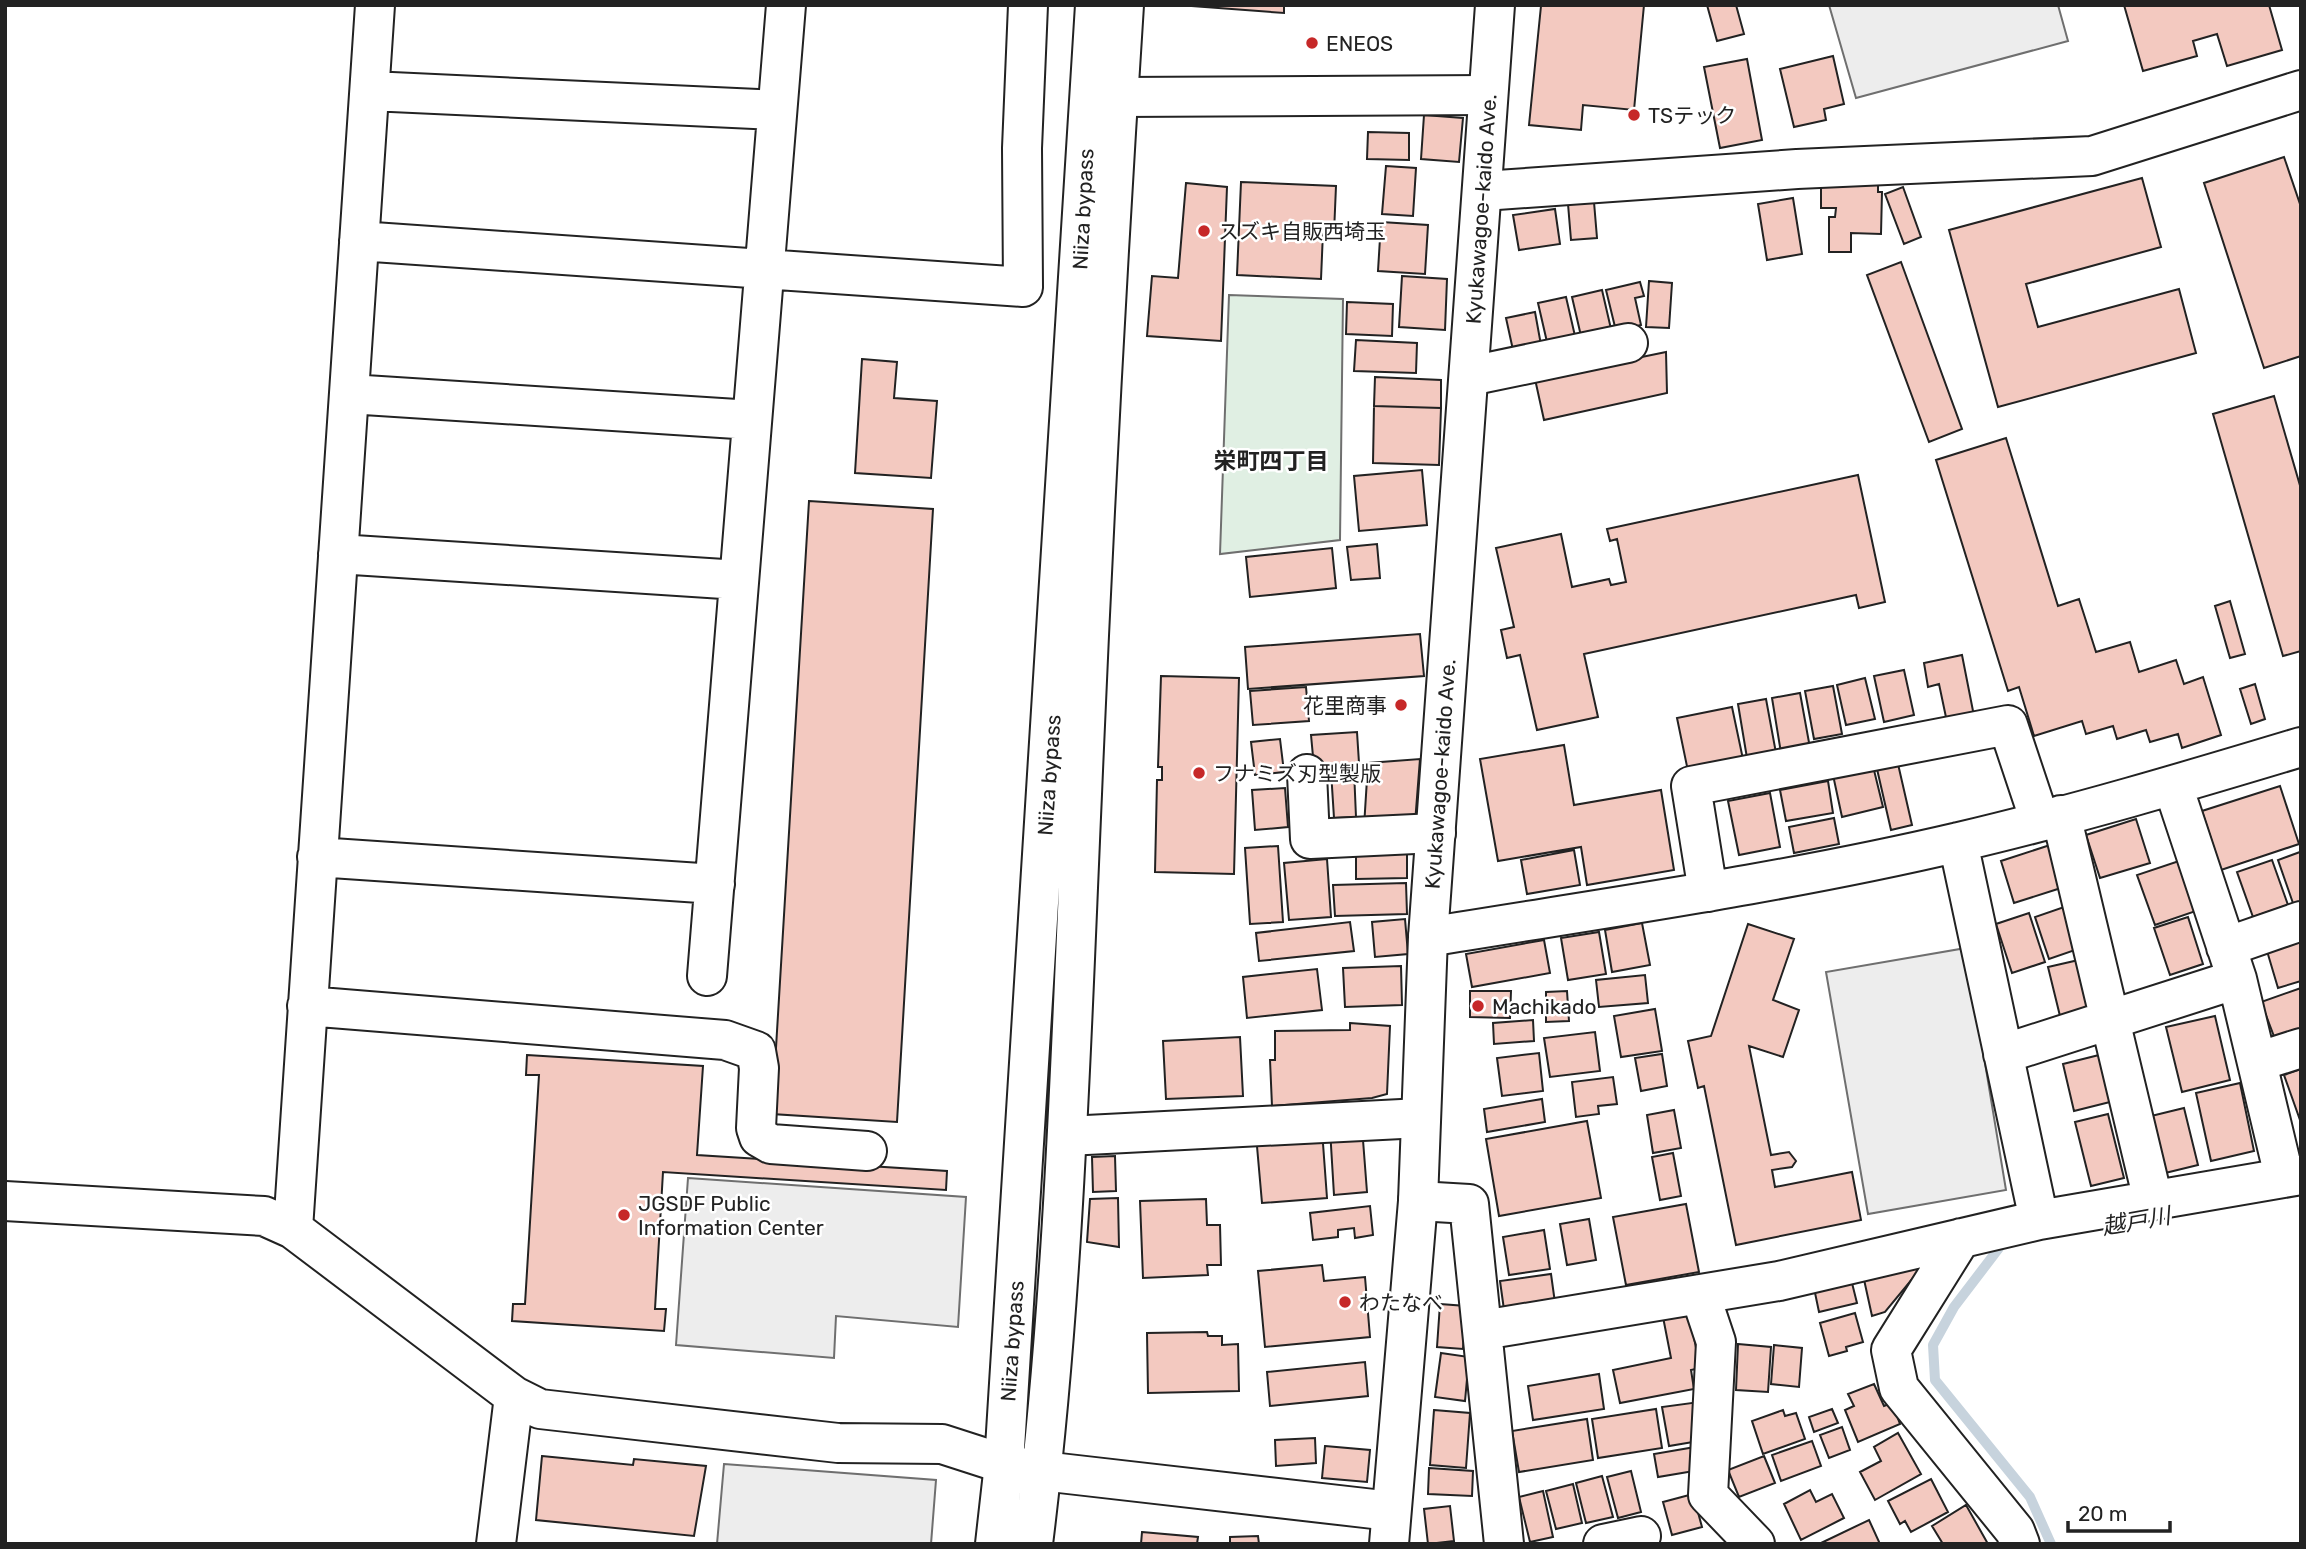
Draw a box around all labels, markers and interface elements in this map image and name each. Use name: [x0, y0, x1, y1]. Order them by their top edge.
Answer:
place label: ENEOS: [1326, 31, 1393, 56]
marker: ENEOS: [1304, 35, 1320, 51]
street label: Kyukawagoe-kaido Ave.: [1460, 93, 1502, 325]
place label: TSテック: [1648, 103, 1736, 128]
marker: TSテック: [1626, 107, 1642, 123]
street label: Niiza bypass: [1067, 148, 1099, 270]
place label: スズキ自販西埼玉: [1218, 219, 1386, 244]
marker: スズキ自販西埼玉: [1196, 223, 1212, 239]
district label: 栄町四丁目: [1214, 447, 1329, 475]
street label: Kyukawagoe-kaido Ave.: [1419, 658, 1461, 890]
place label: 花里商事: [1303, 693, 1387, 718]
marker: 花里商事: [1393, 697, 1409, 713]
street label: Niiza bypass: [1032, 714, 1066, 836]
place label: フナミズ刃型製版: [1213, 761, 1381, 786]
marker: フナミズ刃型製版: [1191, 765, 1207, 781]
place label: Machikado: [1492, 994, 1597, 1019]
marker: Machikado: [1470, 998, 1486, 1014]
place label: JGSDF Public Information Center: [638, 1191, 824, 1240]
water label: 越戸川: [2100, 1201, 2175, 1241]
marker: JGSDF Public Information Center: [616, 1207, 632, 1223]
street label: Niiza bypass: [995, 1280, 1029, 1402]
place label: わたなべ: [1359, 1290, 1443, 1315]
marker: わたなべ: [1337, 1294, 1353, 1310]
scale bar: [2068, 1490, 2170, 1534]
text: 20 m: [2078, 1501, 2127, 1526]

